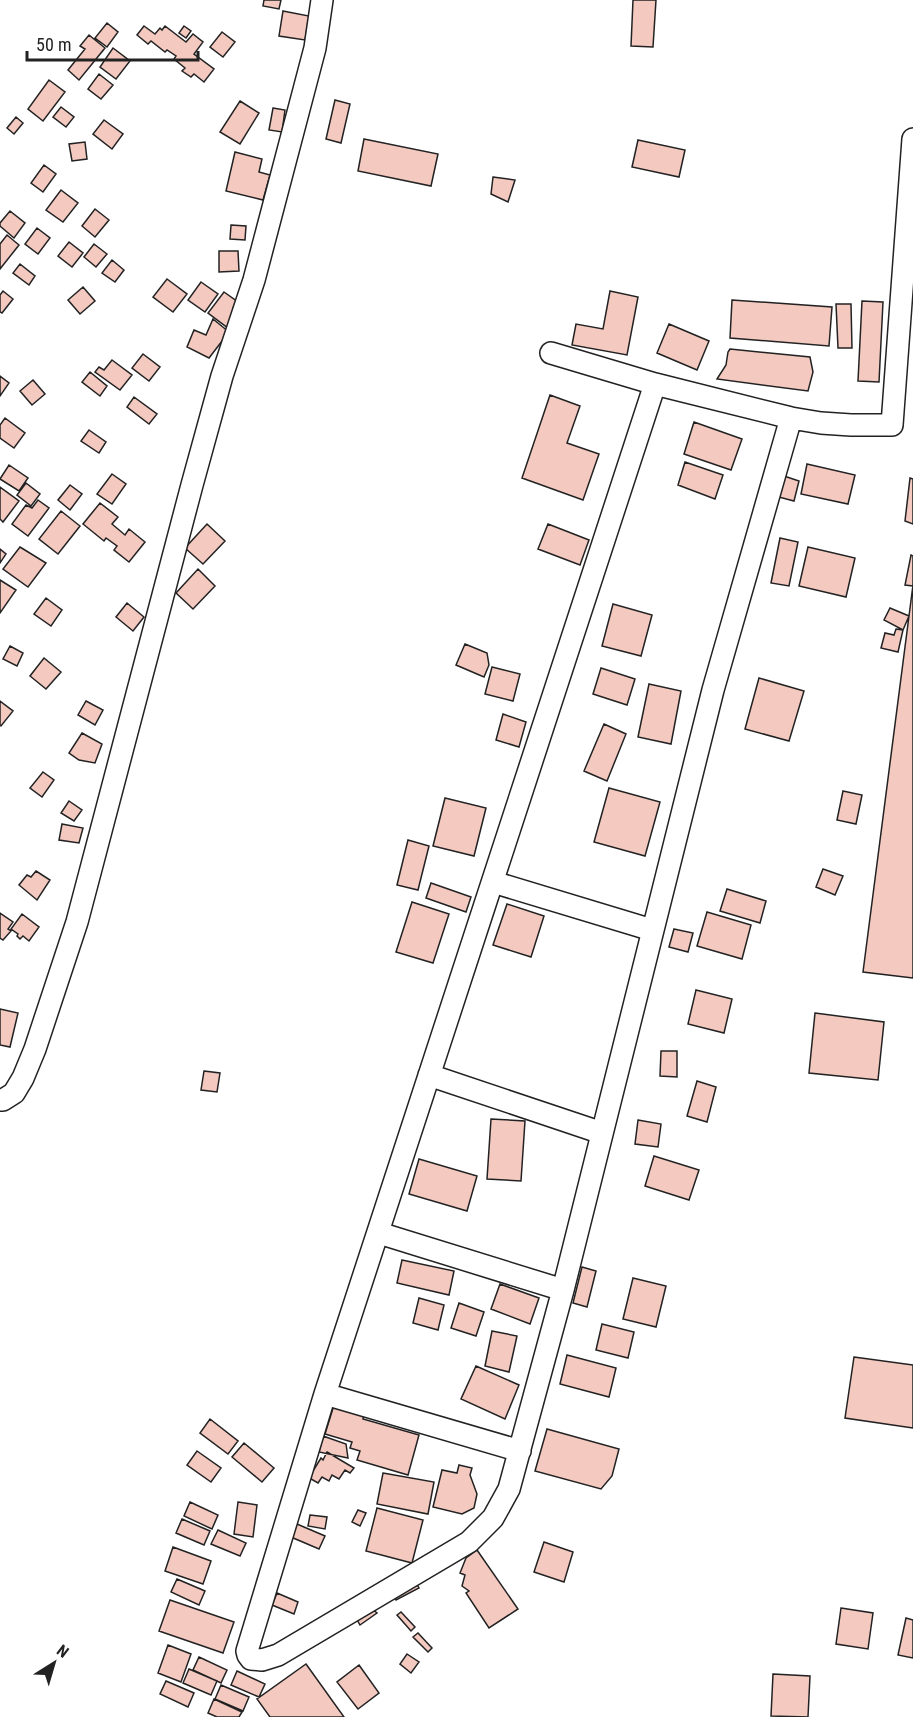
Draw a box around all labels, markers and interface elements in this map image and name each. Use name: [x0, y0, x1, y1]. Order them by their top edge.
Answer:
scale bar: [27, 24, 198, 62]
text: 50 m: [36, 34, 71, 55]
north arrow: [24, 1633, 84, 1693]
text: N: [53, 1641, 72, 1662]

